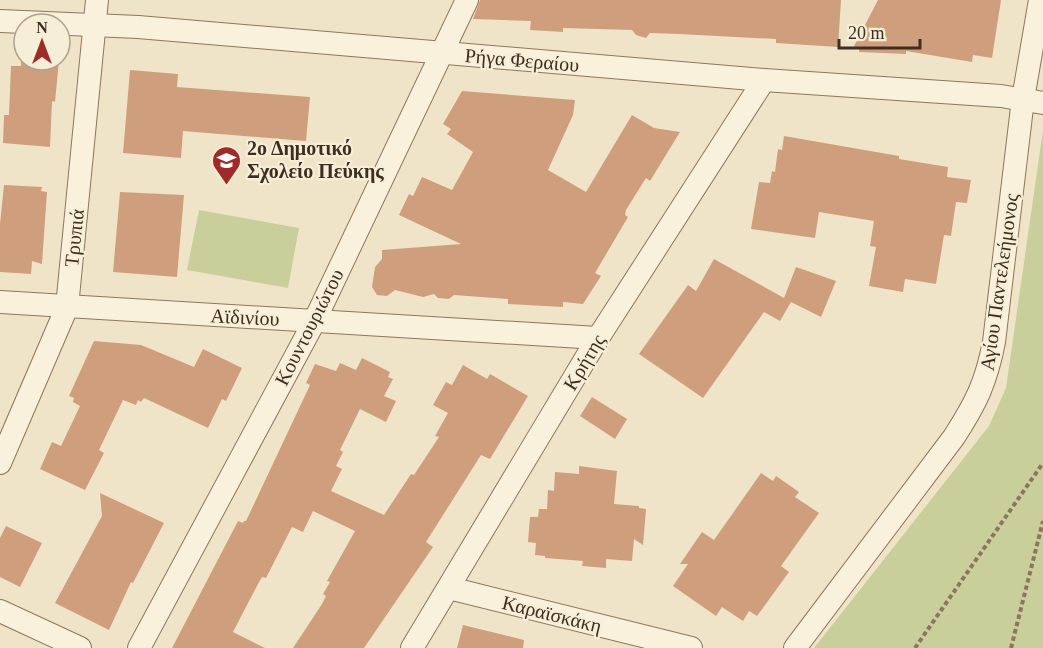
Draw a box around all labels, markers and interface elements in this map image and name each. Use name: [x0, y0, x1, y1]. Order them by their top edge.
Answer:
north arrow: [12, 12, 72, 72]
scale bar: [839, 12, 920, 50]
text: N: [36, 19, 48, 36]
text: 20 m: [848, 23, 885, 43]
street label: Ρήγα Φεραίου: [464, 44, 580, 77]
place label: 2ο Δημοτικό Σχολείο Πεύκης: [247, 137, 384, 183]
school or university icon: 2ο Δημοτικό Σχολείο Πεύκης: [210, 144, 242, 186]
street label: Αγίου Παντελεήμονος: [976, 192, 1023, 372]
street label: Τρυπιά: [60, 207, 89, 268]
street label: Κουντουριώτου: [270, 265, 349, 389]
street label: Αϊδινίου: [210, 304, 280, 330]
street label: Κρήτης: [559, 330, 610, 394]
street label: Καραϊσκάκη: [500, 591, 604, 638]

